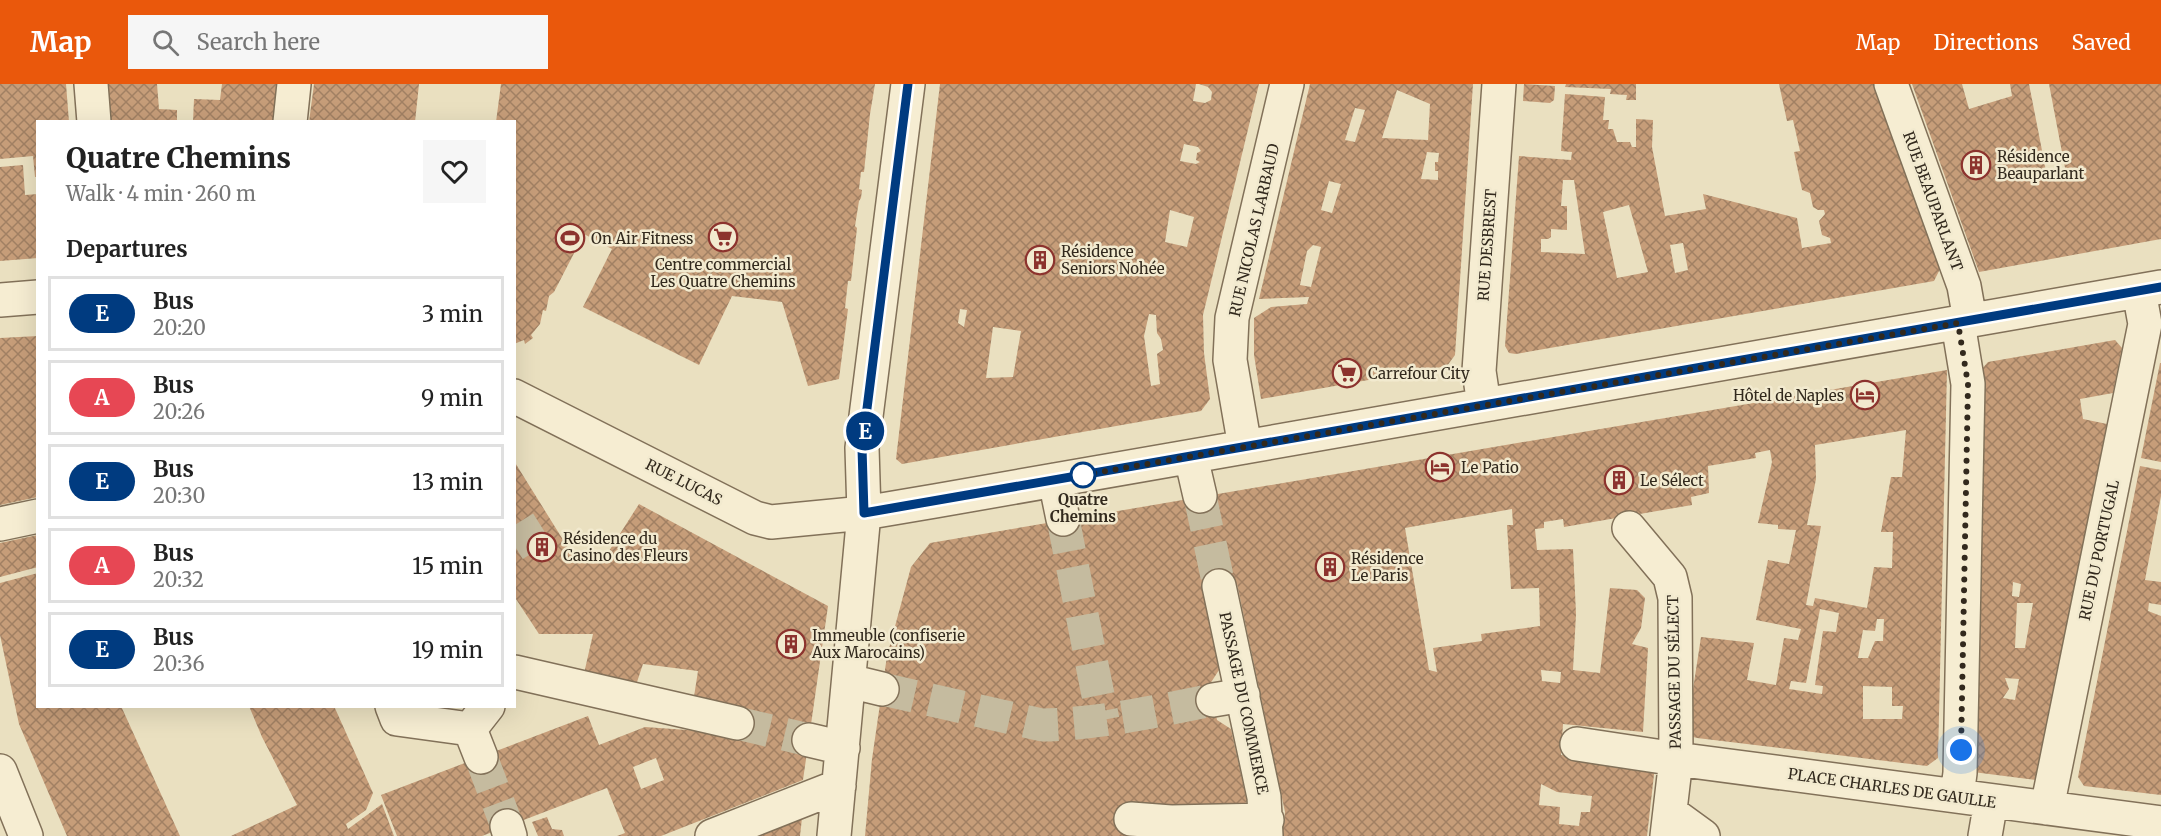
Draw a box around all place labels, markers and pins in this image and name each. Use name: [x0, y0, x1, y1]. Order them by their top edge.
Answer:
place label: Résidence Beauparlant: [1997, 147, 2085, 183]
building icon: Résidence Beauparlant: [1960, 149, 1992, 181]
supermarket icon: Centre commercial Les Quatre Chemins: [707, 221, 739, 253]
sports icon: On Air Fitness: [554, 222, 586, 254]
place label: On Air Fitness: [591, 229, 693, 248]
place label: Résidence Seniors Nohée: [1061, 242, 1165, 278]
building icon: Résidence Seniors Nohée: [1024, 244, 1056, 276]
place label: Centre commercial Les Quatre Chemins: [650, 255, 796, 291]
supermarket icon: Carrefour City: [1331, 357, 1363, 389]
place label: Carrefour City: [1368, 364, 1470, 383]
hotel icon: Hôtel de Naples: [1849, 379, 1881, 411]
place label: Hôtel de Naples: [1733, 386, 1844, 405]
hotel icon: Le Patio: [1424, 451, 1456, 483]
place label: Le Patio: [1461, 458, 1519, 477]
marker: Quatre Chemins: [1070, 462, 1096, 488]
building icon: Le Sélect: [1603, 464, 1635, 496]
place label: Le Sélect: [1640, 471, 1704, 490]
place label: Quatre Chemins: [1050, 490, 1116, 526]
place label: Résidence du Casino des Fleurs: [563, 529, 688, 565]
building icon: Résidence du Casino des Fleurs: [526, 531, 558, 563]
place label: Résidence Le Paris: [1351, 549, 1424, 585]
building icon: Résidence Le Paris: [1314, 551, 1346, 583]
place label: Immeuble (confiserie Aux Marocains): [811, 626, 965, 662]
building icon: Immeuble (confiserie Aux Marocains): [775, 628, 807, 660]

